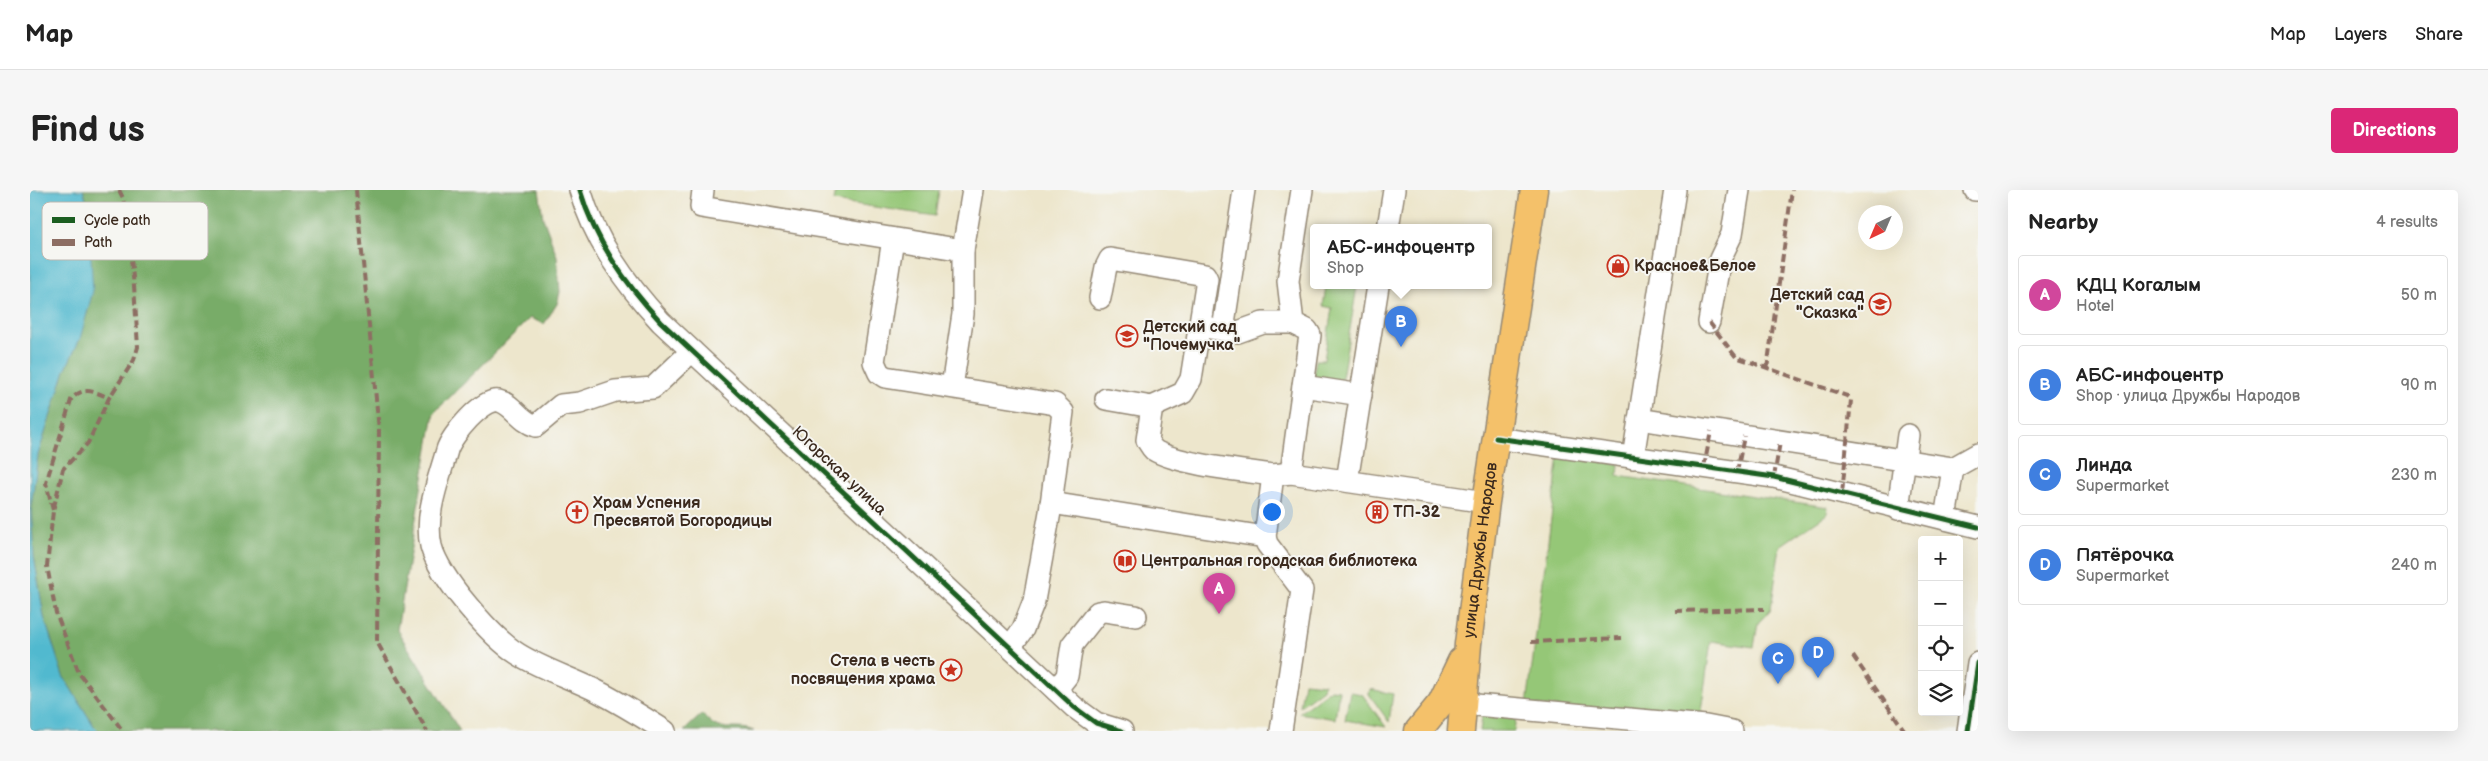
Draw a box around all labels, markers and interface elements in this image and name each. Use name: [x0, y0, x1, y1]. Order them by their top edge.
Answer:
text: Map: [25, 20, 73, 49]
text: Map: [2270, 24, 2306, 45]
text: Layers: [2334, 24, 2387, 45]
text: Share: [2415, 24, 2463, 45]
button: Directions: [2331, 108, 2458, 153]
text: Find us: [30, 109, 145, 152]
legend: [42, 202, 208, 260]
north arrow: [1858, 205, 1903, 250]
text: Nearby: [2028, 210, 2098, 235]
text: Cycle path: [84, 212, 151, 229]
text: 4 results: [2376, 213, 2438, 232]
popup: [1310, 224, 1492, 289]
text: Path: [84, 234, 112, 251]
text: АБС-инфоцентр: [1327, 236, 1475, 259]
shop icon: Красное&Белое: [1606, 254, 1630, 278]
place label: Красное&Белое: [1634, 257, 1756, 276]
text: Shop: [1327, 259, 1364, 278]
text: КДЦ Когалым: [2076, 274, 2201, 297]
place label: Детский сад "Сказка": [1770, 286, 1864, 323]
text: A: [2040, 286, 2050, 305]
text: 50 m: [2401, 286, 2437, 305]
school or university icon: Детский сад "Сказка": [1868, 292, 1892, 316]
text: Hotel: [2076, 297, 2114, 316]
pin: B: [1385, 306, 1417, 347]
place label: Детский сад "Почемучка": [1143, 318, 1240, 355]
school or university icon: Детский сад "Почемучка": [1115, 324, 1139, 348]
text: АБС-инфоцентр: [2076, 364, 2224, 387]
text: B: [2039, 376, 2051, 395]
text: 90 m: [2401, 376, 2437, 395]
text: Shop · улица Дружбы Народов: [2076, 387, 2300, 406]
street label: Югорская улица: [788, 422, 890, 520]
text: Линда: [2076, 454, 2132, 477]
street label: улица Дружбы Народов: [1459, 460, 1502, 639]
text: C: [2039, 466, 2051, 485]
text: 230 m: [2391, 466, 2437, 485]
text: Supermarket: [2076, 477, 2169, 496]
place label: Храм Успения Пресвятой Богородицы: [592, 494, 772, 531]
your location: [1259, 499, 1285, 525]
church icon: Храм Успения Пресвятой Богородицы: [565, 500, 589, 524]
building icon: ТП-32: [1365, 500, 1389, 524]
place label: ТП-32: [1393, 503, 1441, 522]
map controls: [1918, 536, 1963, 716]
button: +: [1918, 536, 1963, 581]
text: Пятёрочка: [2076, 544, 2174, 567]
library icon: Центральная городская библиотека: [1113, 549, 1137, 573]
place label: Центральная городская библиотека: [1141, 552, 1418, 571]
text: D: [2039, 556, 2051, 575]
text: 240 m: [2391, 556, 2437, 575]
text: Supermarket: [2076, 567, 2169, 586]
pin: A: [1203, 573, 1235, 614]
button: −: [1918, 581, 1963, 626]
button: locate: [1918, 626, 1963, 671]
pin: D: [1802, 637, 1834, 678]
pin: C: [1762, 643, 1794, 684]
place label: Стела в честь посвящения храма: [791, 652, 936, 689]
place icon: Стела в честь посвящения храма: [939, 658, 963, 682]
button: layers: [1918, 671, 1963, 716]

